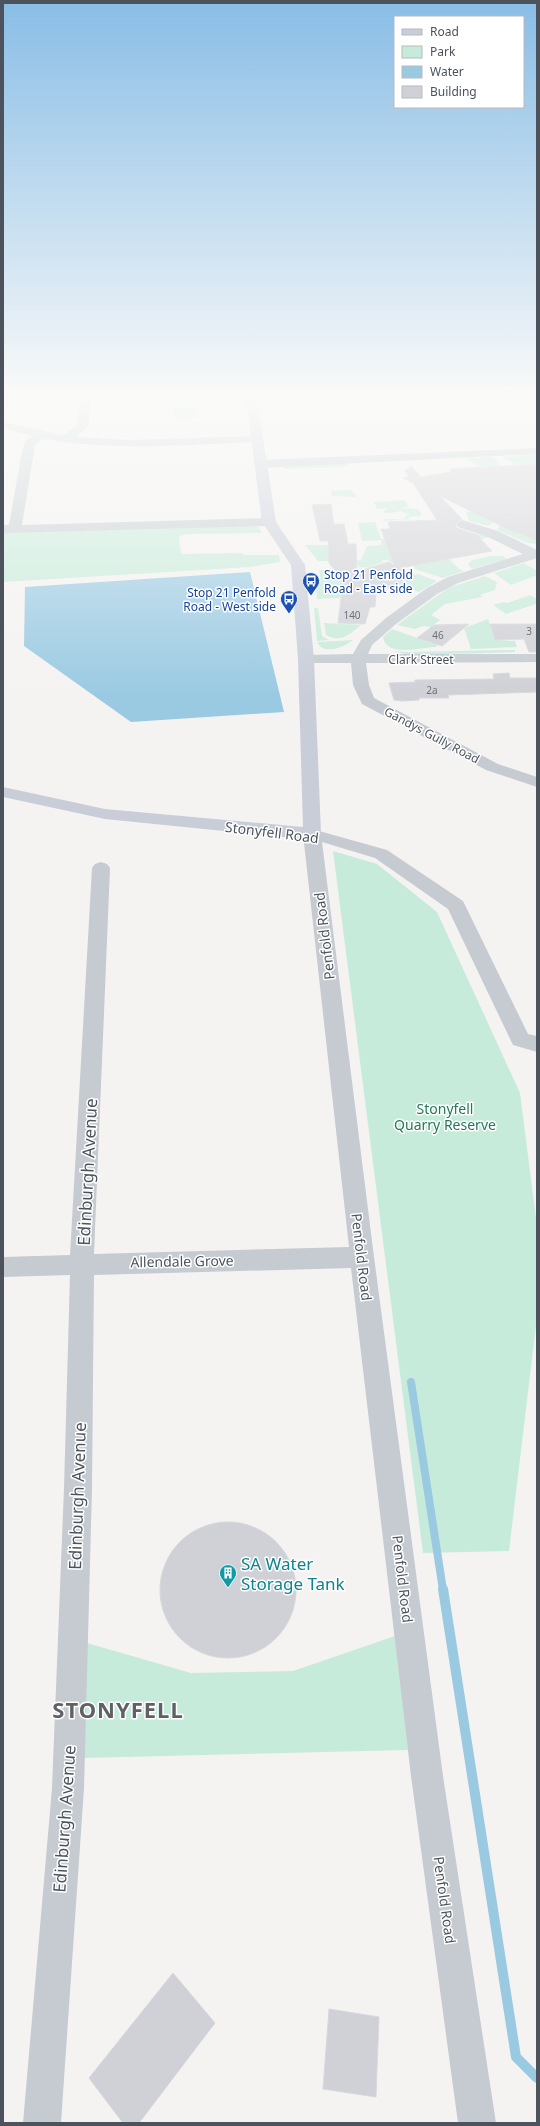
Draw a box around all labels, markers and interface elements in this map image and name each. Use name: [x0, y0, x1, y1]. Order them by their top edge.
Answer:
legend: [394, 16, 524, 108]
text: Road: [430, 23, 459, 40]
text: Park: [430, 43, 456, 60]
text: Water: [430, 63, 464, 80]
text: Building: [430, 83, 477, 100]
place label: Stop 21 Penfold Road - East side: [324, 566, 413, 597]
bus stop icon: Stop 21 Penfold Road - East side: [301, 571, 321, 596]
place label: Stop 21 Penfold Road - West side: [183, 584, 276, 615]
bus stop icon: Stop 21 Penfold Road - West side: [279, 589, 299, 614]
house number: 140: [343, 608, 361, 622]
house number: 3: [526, 624, 532, 638]
house number: 46: [432, 628, 444, 642]
street label: Clark Street: [388, 651, 454, 668]
house number: 2a: [426, 683, 438, 697]
street label: Gandys Gully Road: [381, 703, 483, 767]
street label: Stonyfell Road: [224, 817, 320, 847]
street label: Penfold Road: [309, 891, 339, 981]
street label: Edinburgh Avenue: [72, 1098, 102, 1246]
park label: Stonyfell Quarry Reserve: [394, 1099, 496, 1134]
street label: Penfold Road: [347, 1212, 377, 1302]
street label: Allendale Grove: [130, 1251, 234, 1271]
street label: Edinburgh Avenue: [63, 1422, 91, 1570]
street label: Penfold Road: [388, 1534, 418, 1624]
place label: SA Water Storage Tank: [241, 1552, 345, 1595]
building icon: SA Water Storage Tank: [218, 1563, 238, 1588]
district label: STONYFELL: [52, 1694, 184, 1724]
street label: Edinburgh Avenue: [47, 1745, 81, 1893]
street label: Penfold Road: [429, 1855, 461, 1945]

